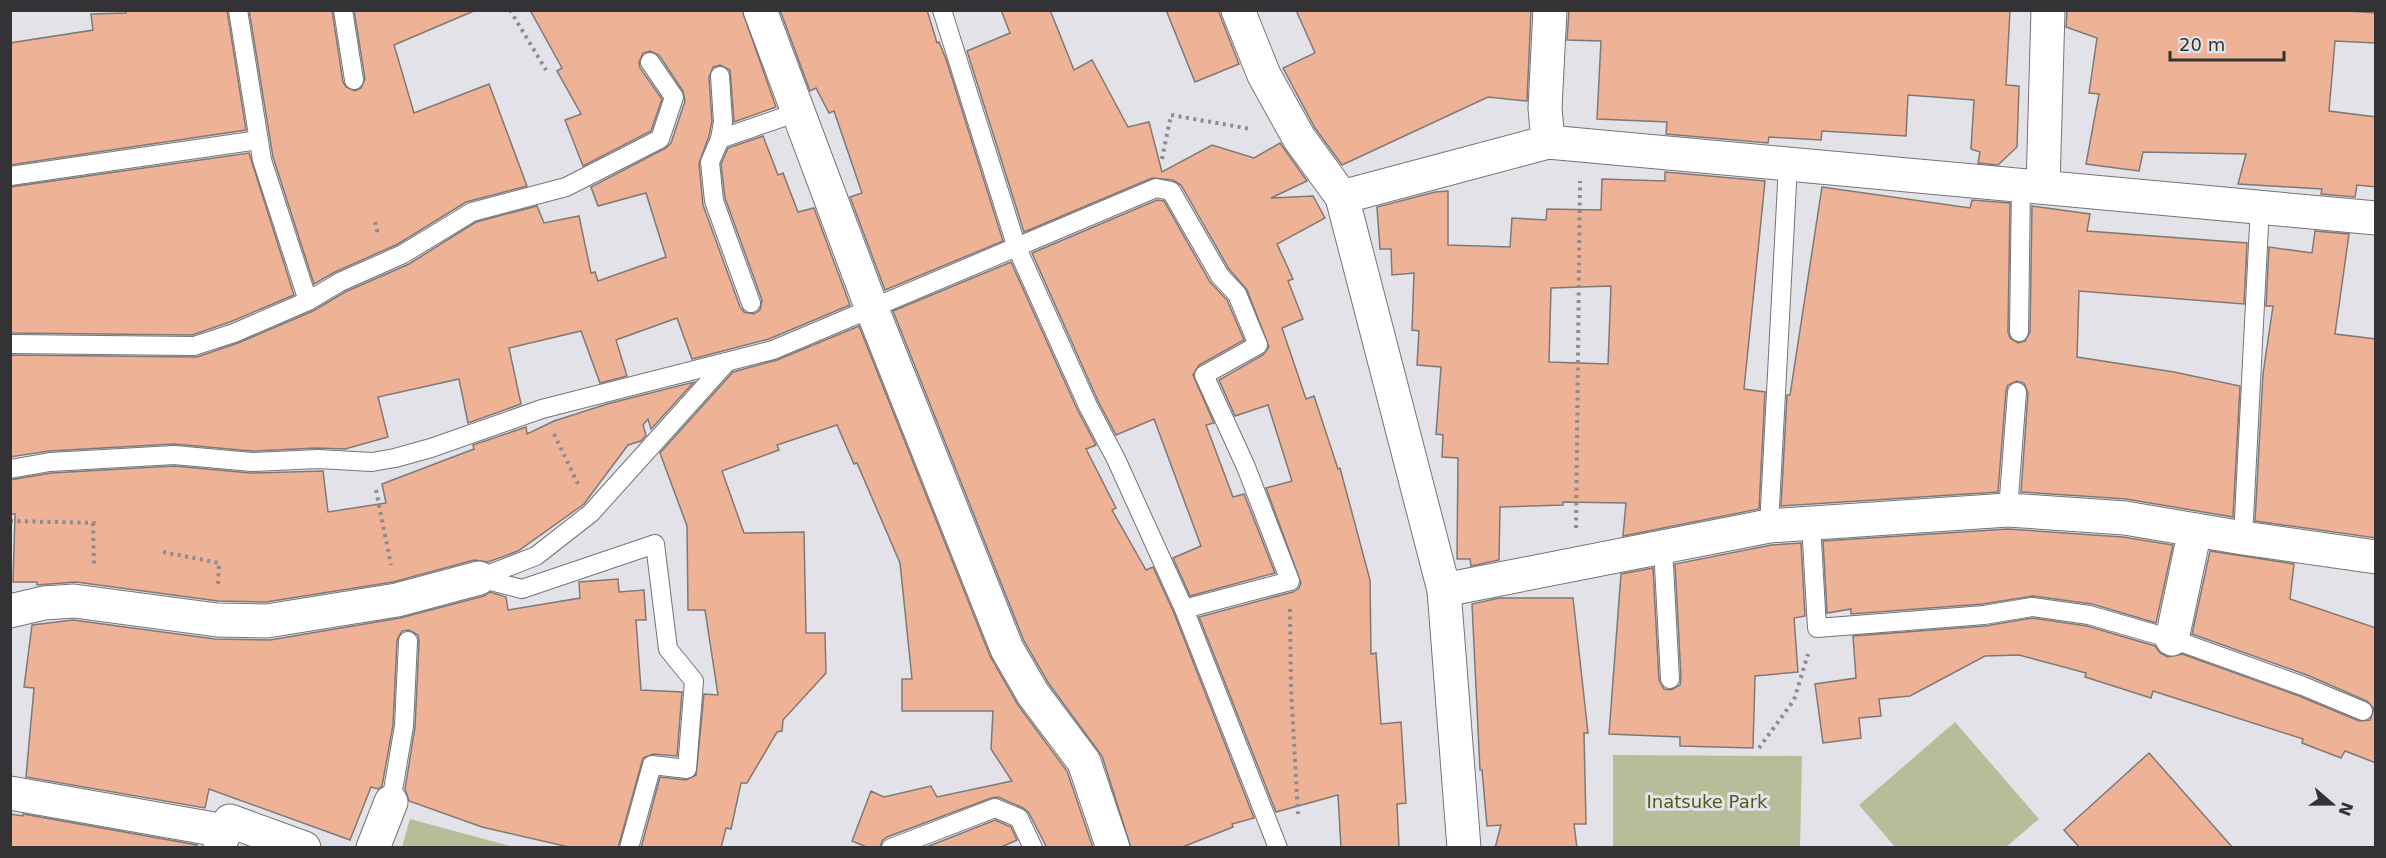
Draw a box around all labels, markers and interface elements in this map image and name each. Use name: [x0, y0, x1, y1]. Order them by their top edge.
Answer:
scale bar: [2170, 24, 2284, 62]
text: 20 m: [2179, 34, 2225, 55]
north arrow: [2302, 774, 2362, 834]
park label: Inatsuke Park: [1646, 791, 1768, 812]
text: N: [2334, 799, 2357, 819]

